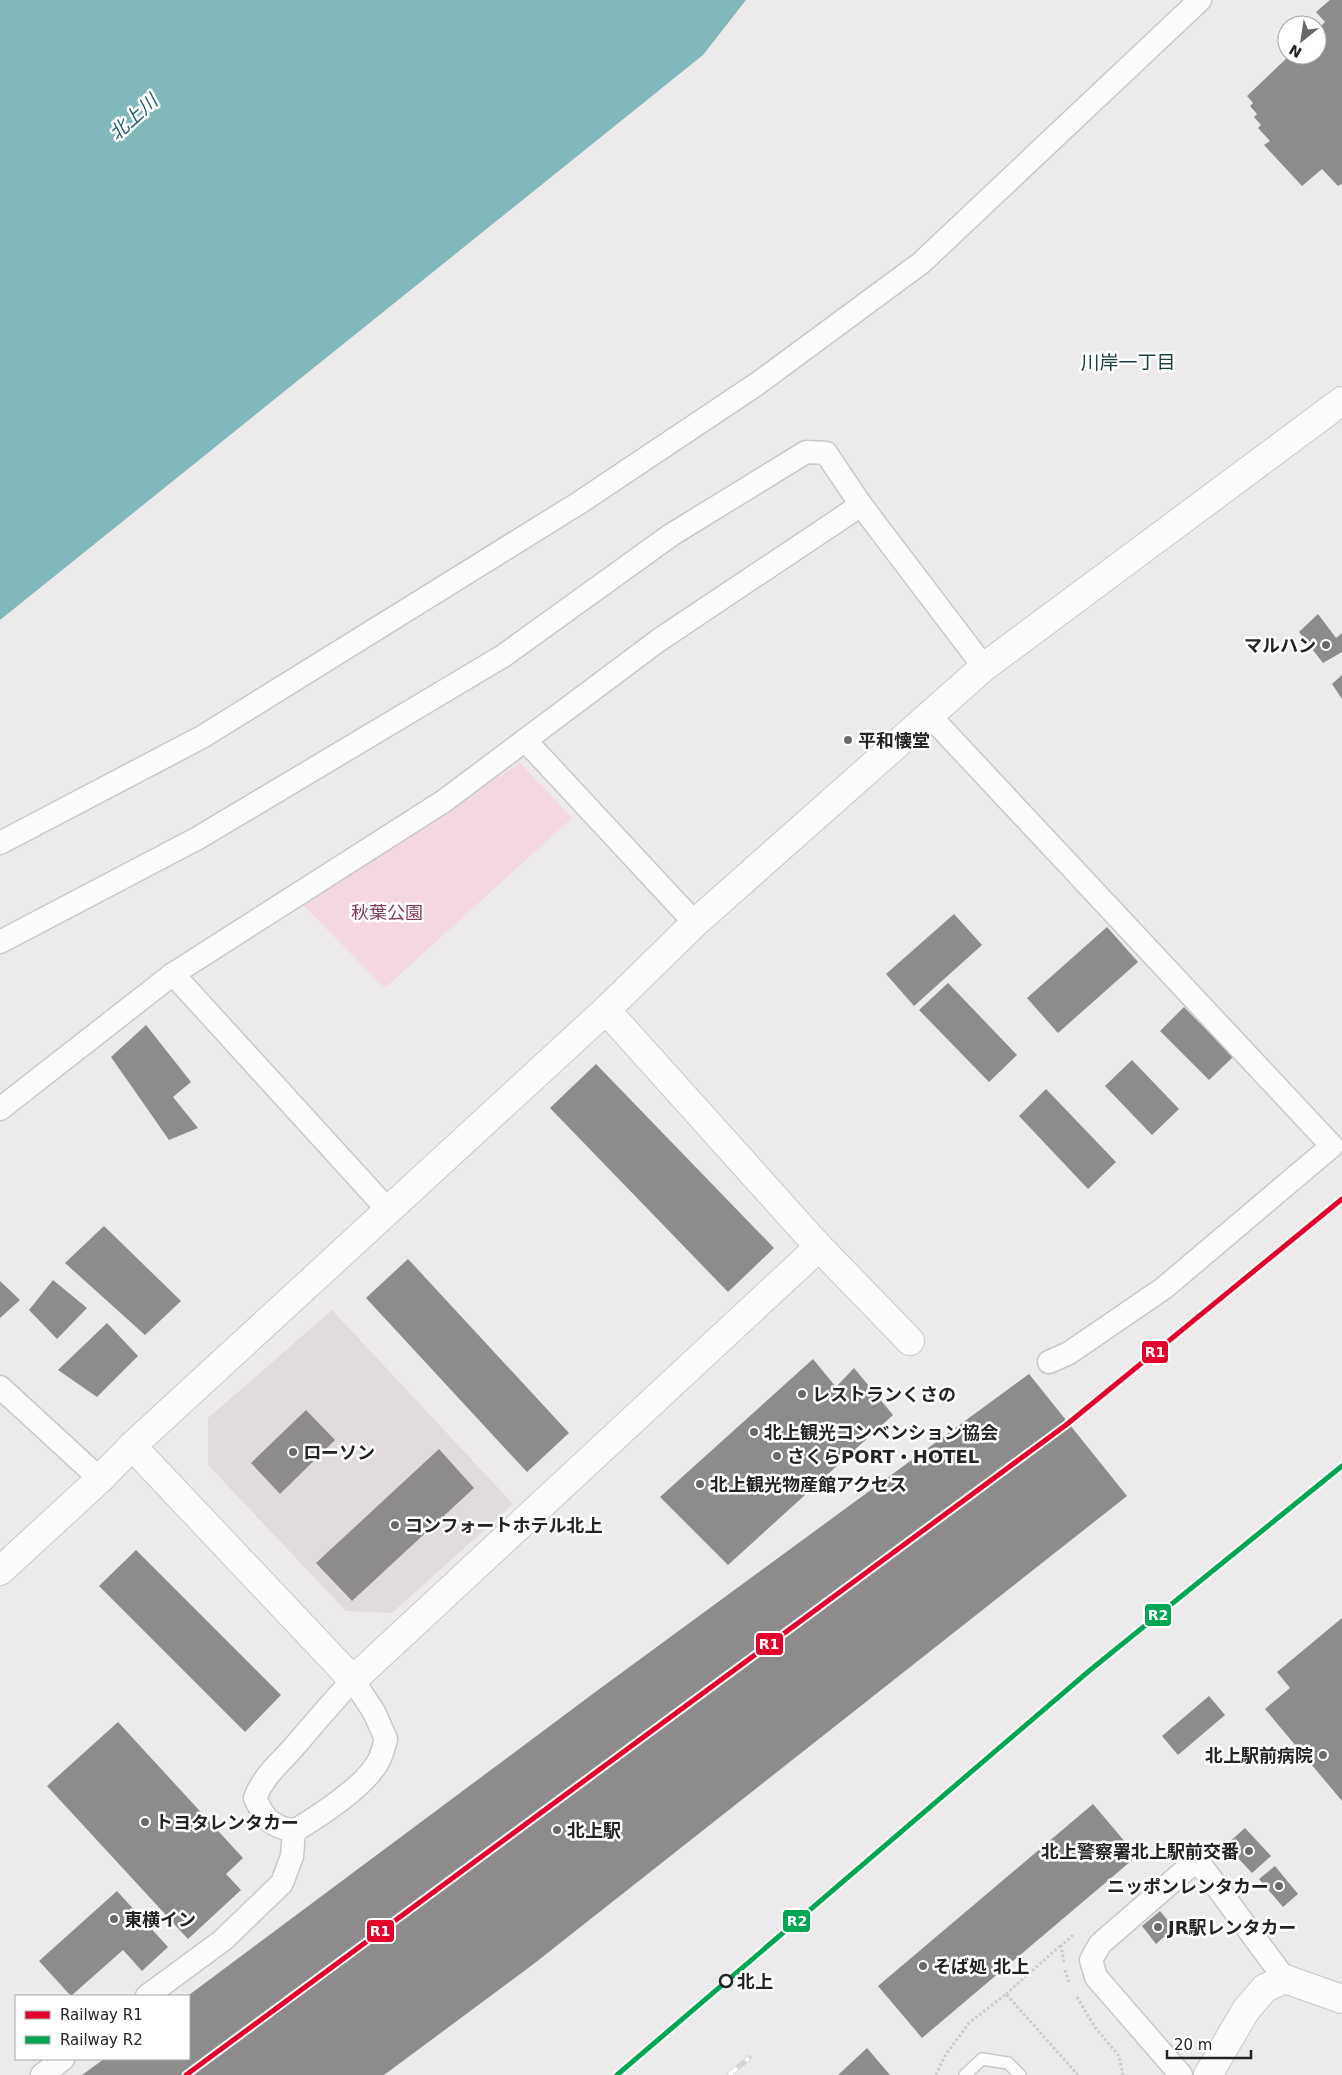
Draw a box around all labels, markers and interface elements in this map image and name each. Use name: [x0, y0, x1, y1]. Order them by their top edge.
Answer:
north arrow: [1277, 15, 1327, 65]
text: N: [1286, 41, 1305, 61]
water label: 北上川: [104, 88, 163, 144]
district label: 川岸一丁目: [1080, 351, 1176, 373]
place label: マルハン: [1244, 635, 1316, 656]
marker: マルハン: [1320, 639, 1332, 651]
place label: 平和懐堂: [858, 730, 930, 751]
marker: 平和懐堂: [842, 734, 854, 746]
park label: 秋葉公園: [351, 902, 423, 923]
line badge: R1: [1141, 1340, 1169, 1364]
text: R1: [1145, 1344, 1165, 1360]
place label: レストランくさの: [812, 1384, 956, 1405]
marker: レストランくさの: [796, 1388, 808, 1400]
place label: 北上観光コンベンション協会: [764, 1422, 998, 1443]
marker: 北上観光コンベンション協会: [748, 1426, 760, 1438]
place label: ローソン: [303, 1442, 375, 1463]
marker: ローソン: [287, 1446, 299, 1458]
place label: さくらPORT・HOTEL: [787, 1446, 979, 1467]
marker: さくらPORT・HOTEL: [771, 1450, 783, 1462]
place label: 北上観光物産館アクセス: [710, 1474, 907, 1495]
marker: 北上観光物産館アクセス: [694, 1478, 706, 1490]
place label: コンフォートホテル北上: [405, 1515, 602, 1536]
marker: コンフォートホテル北上: [389, 1519, 401, 1531]
line badge: R2: [1144, 1603, 1172, 1627]
text: R2: [1148, 1607, 1168, 1623]
line badge: R1: [755, 1632, 784, 1656]
text: R1: [759, 1636, 779, 1652]
place label: 北上駅前病院: [1205, 1745, 1313, 1766]
marker: 北上駅前病院: [1317, 1749, 1329, 1761]
place label: トヨタレンタカー: [155, 1812, 299, 1833]
marker: トヨタレンタカー: [139, 1816, 151, 1828]
place label: 北上駅: [567, 1820, 621, 1841]
marker: 北上駅: [551, 1824, 563, 1836]
place label: 北上警察署北上駅前交番: [1041, 1841, 1239, 1862]
marker: 北上警察署北上駅前交番: [1243, 1845, 1255, 1857]
place label: ニッポンレンタカー: [1107, 1876, 1269, 1897]
marker: ニッポンレンタカー: [1273, 1880, 1285, 1892]
place label: 東横イン: [124, 1909, 196, 1930]
line badge: R2: [782, 1909, 811, 1933]
marker: 東横イン: [108, 1913, 120, 1925]
text: R2: [787, 1913, 807, 1929]
place label: JR駅レンタカー: [1166, 1917, 1297, 1938]
line badge: R1: [366, 1919, 395, 1943]
marker: JR駅レンタカー: [1152, 1921, 1164, 1933]
text: R1: [370, 1923, 390, 1939]
place label: そば処 北上: [933, 1956, 1029, 1977]
marker: そば処 北上: [917, 1960, 929, 1972]
place label: 北上: [737, 1971, 773, 1992]
marker: 北上: [719, 1974, 733, 1988]
legend: [15, 1995, 190, 2060]
text: Railway R1: [60, 2006, 143, 2024]
scale bar: [1167, 2028, 1251, 2060]
text: Railway R2: [60, 2031, 143, 2049]
text: 20 m: [1174, 2036, 1212, 2054]

